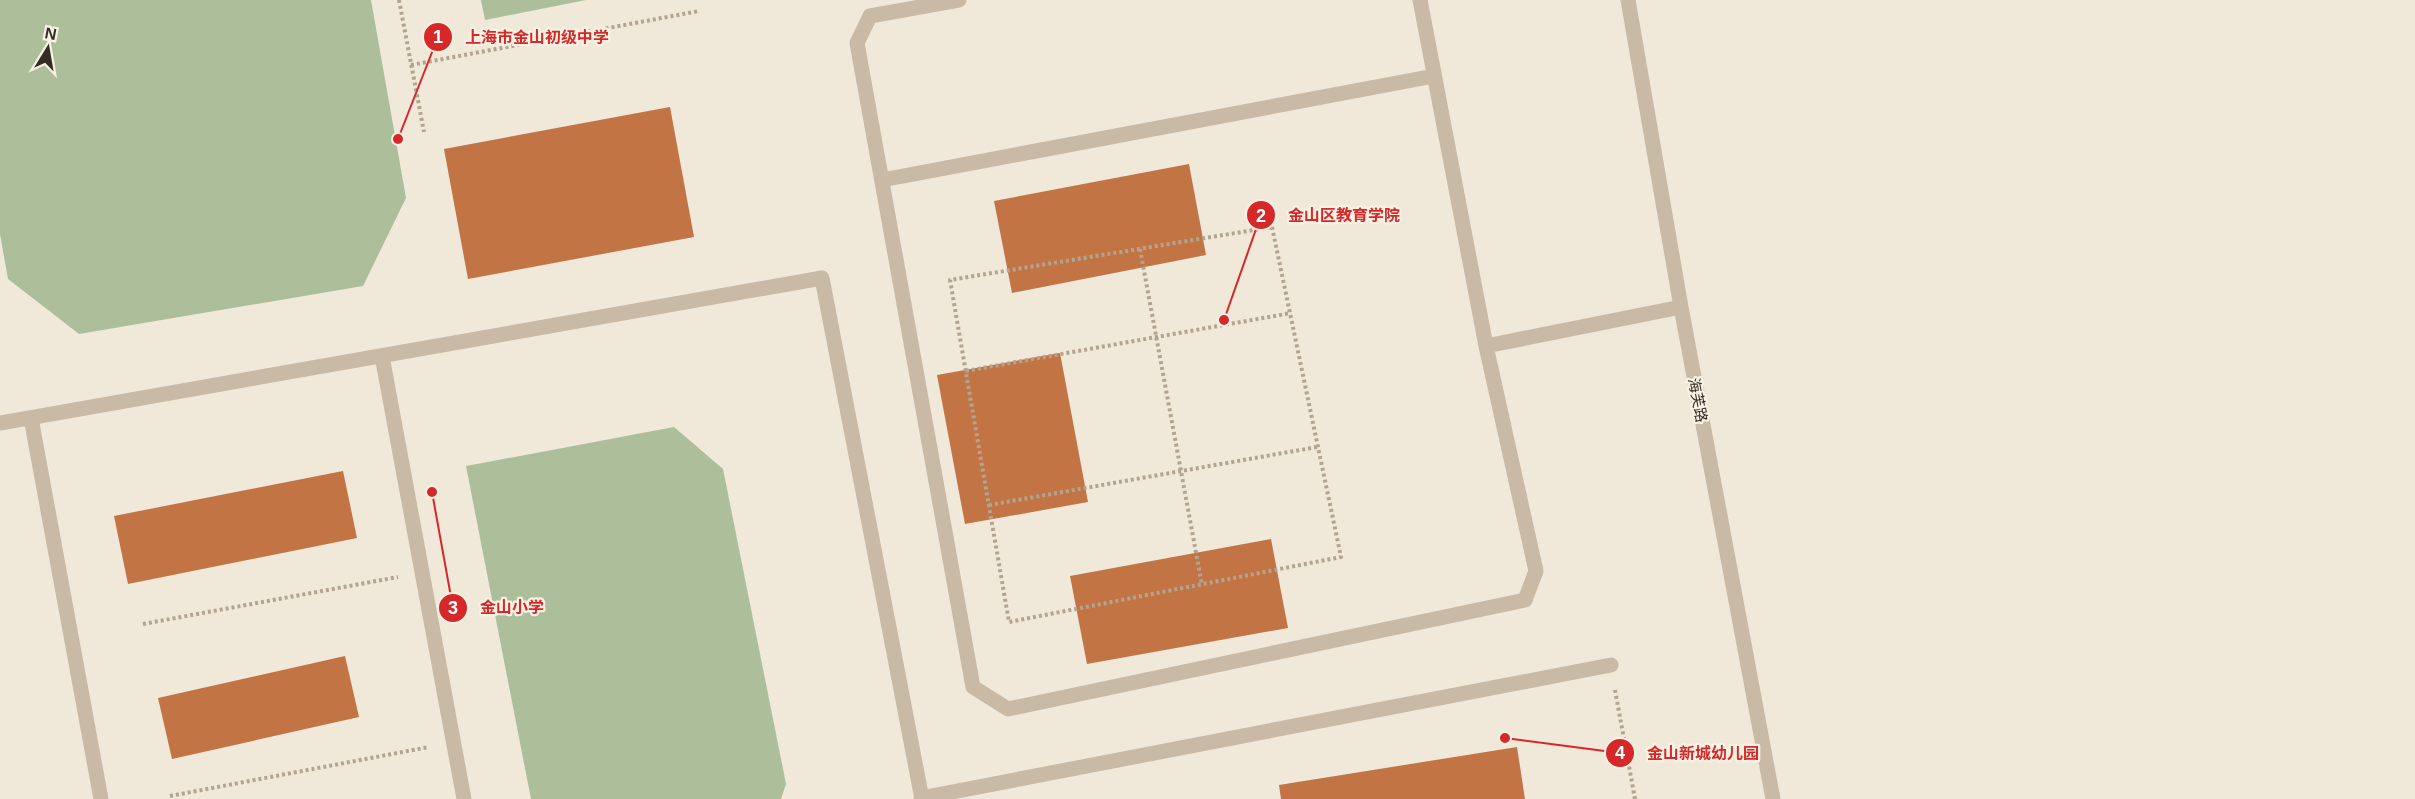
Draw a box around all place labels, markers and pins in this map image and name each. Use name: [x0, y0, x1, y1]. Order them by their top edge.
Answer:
callout: 上海市金山初级中学: [423, 20, 621, 54]
callout: 金山区教育学院: [1246, 198, 1412, 232]
callout: 金山小学: [438, 591, 556, 625]
callout: 金山新城幼儿园: [1605, 736, 1771, 770]

